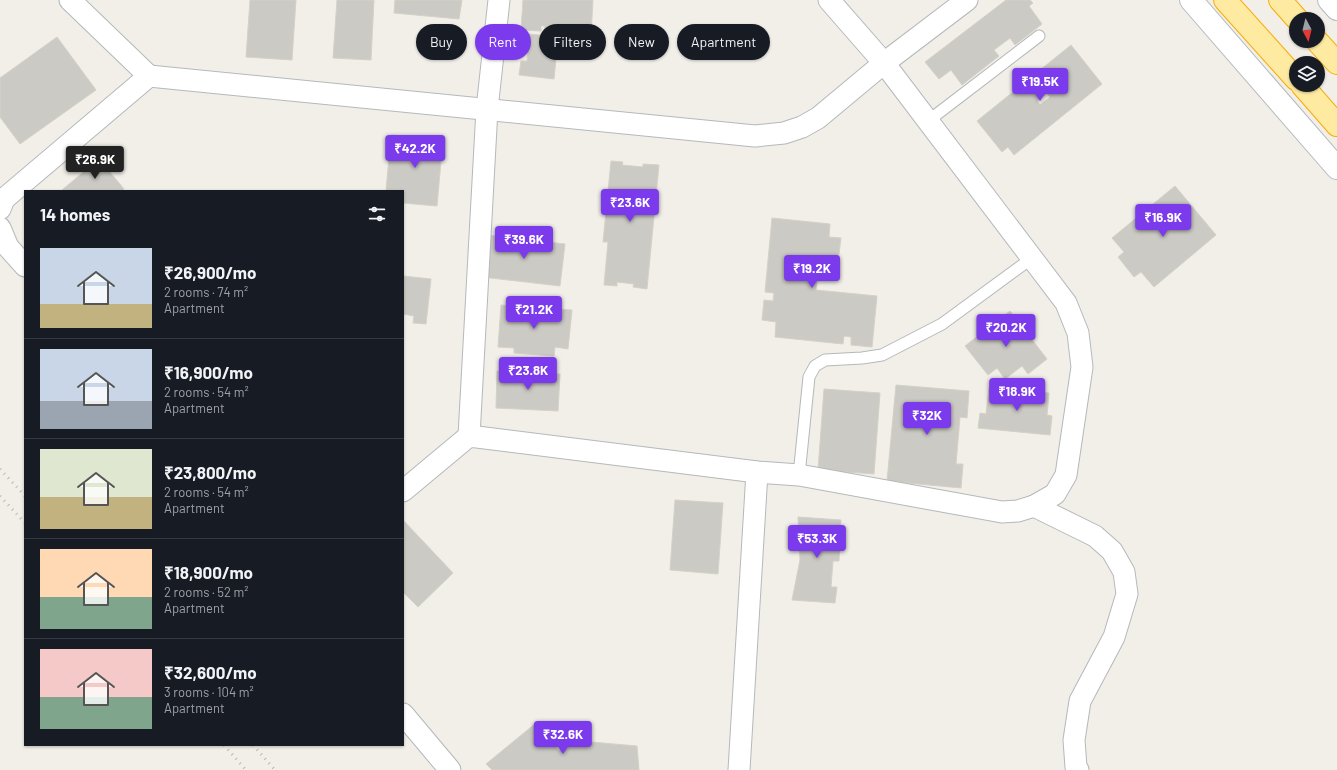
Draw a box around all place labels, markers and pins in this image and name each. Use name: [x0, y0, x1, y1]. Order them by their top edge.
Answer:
pin: ₹19.5K: [1007, 68, 1073, 102]
pin: ₹42.2K: [382, 135, 448, 169]
pin: ₹26.9K: [62, 146, 128, 180]
pin: ₹23.6K: [597, 189, 663, 223]
pin: ₹16.9K: [1130, 204, 1196, 238]
pin: ₹39.6K: [491, 226, 557, 260]
pin: ₹19.2K: [779, 255, 845, 289]
pin: ₹21.2K: [501, 296, 567, 330]
pin: ₹20.2K: [973, 314, 1039, 348]
pin: ₹23.8K: [495, 357, 561, 391]
pin: ₹18.9K: [984, 378, 1050, 412]
pin: ₹32K: [903, 402, 951, 436]
pin: ₹53.3K: [784, 525, 850, 559]
pin: ₹32.6K: [530, 721, 596, 755]

